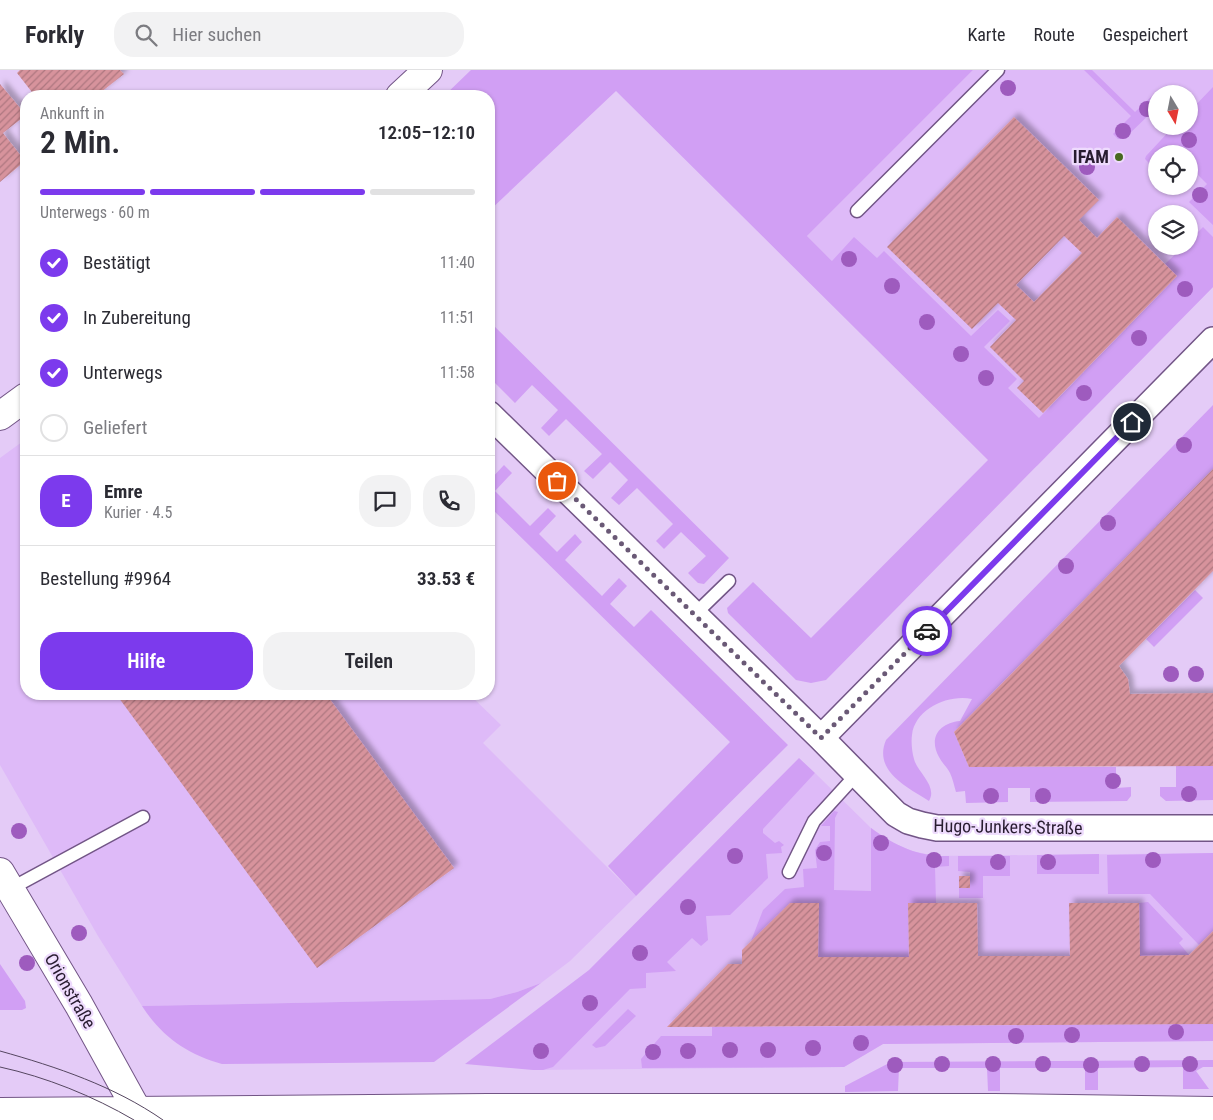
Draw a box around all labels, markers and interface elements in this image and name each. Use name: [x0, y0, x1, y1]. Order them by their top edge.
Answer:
search box: [114, 12, 464, 57]
text: Forkly: [25, 21, 84, 49]
icon: search: [132, 21, 160, 49]
text: Hier suchen: [172, 23, 261, 46]
text: Karte: [967, 24, 1006, 45]
text: Route: [1034, 24, 1075, 45]
text: Gespeichert: [1103, 24, 1188, 45]
north arrow: [1148, 85, 1198, 135]
map controls: [1148, 85, 1198, 255]
text: Ankunft in: [40, 104, 105, 123]
text: 12:05–12:10: [378, 121, 475, 144]
text: 2 Min.: [40, 123, 120, 161]
button: locate: [1148, 145, 1198, 195]
place label: IFAM: [1073, 146, 1109, 167]
marker: IFAM: [1113, 151, 1125, 163]
text: Unterwegs · 60 m: [40, 203, 150, 222]
button: layers: [1148, 205, 1198, 255]
icon: check: [40, 249, 68, 277]
text: Bestätigt: [83, 251, 151, 274]
text: 11:40: [440, 253, 475, 272]
icon: check: [40, 304, 68, 332]
text: In Zubereitung: [83, 306, 191, 329]
text: 11:51: [440, 308, 475, 327]
icon: check: [40, 359, 68, 387]
text: Unterwegs: [83, 361, 163, 384]
text: 11:58: [440, 363, 475, 382]
pin: [1111, 401, 1153, 443]
icon: home: [1118, 408, 1146, 436]
text: Geliefert: [83, 416, 147, 439]
pin: [536, 460, 578, 502]
icon: bag: [543, 467, 571, 495]
button: chat: [359, 475, 411, 527]
button: phone: [423, 475, 475, 527]
text: Emre: [104, 480, 143, 503]
text: E: [61, 489, 71, 512]
text: Kurier · 4.5: [104, 503, 172, 522]
text: Bestellung #9964: [40, 567, 171, 590]
text: 33.53 €: [417, 567, 475, 590]
courier: [902, 606, 952, 656]
icon: car: [913, 617, 941, 645]
button: Hilfe: [40, 632, 253, 690]
button: Teilen: [263, 632, 475, 690]
street label: Hugo-Junkers-Straße: [933, 815, 1083, 838]
street label: Orionstraße: [41, 949, 100, 1032]

